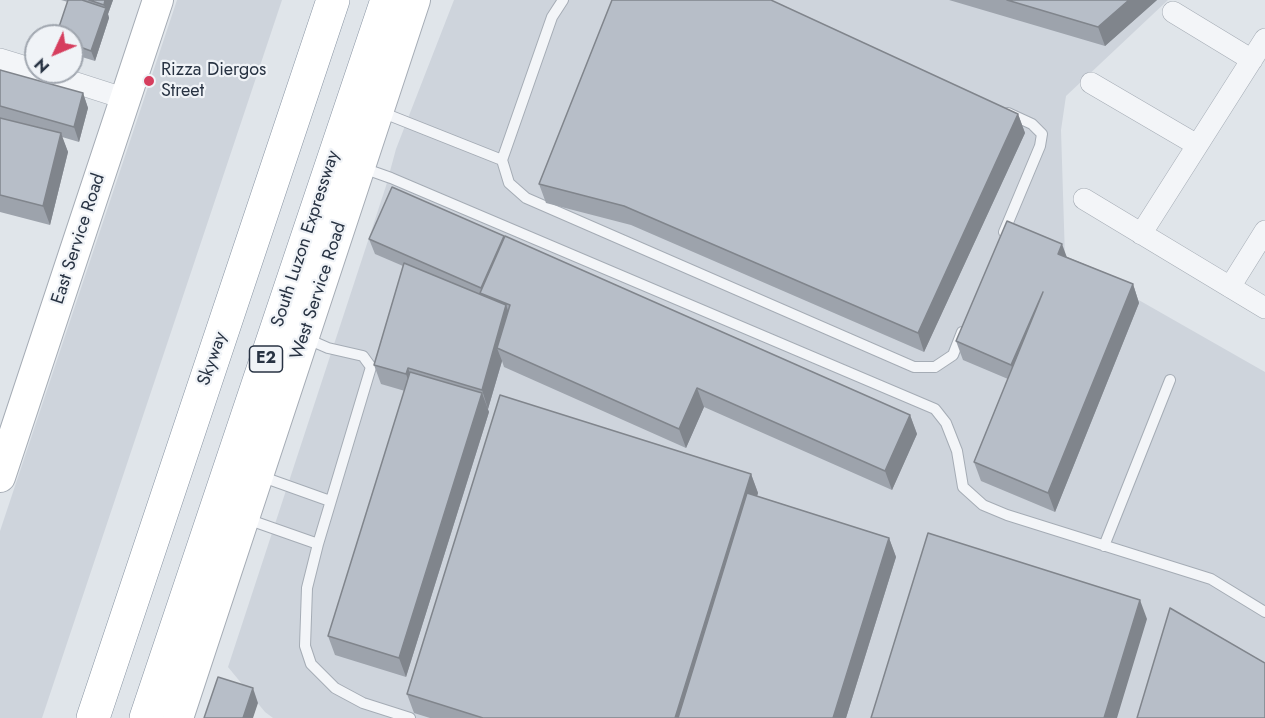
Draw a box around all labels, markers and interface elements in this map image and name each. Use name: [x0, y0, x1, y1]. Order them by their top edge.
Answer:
north arrow: [24, 24, 84, 84]
text: N: [29, 53, 55, 78]
place label: Rizza Diergos Street: [161, 60, 266, 103]
marker: Rizza Diergos Street: [142, 74, 156, 88]
street label: South Luzon Expressway: [267, 148, 345, 330]
street label: East Service Road: [48, 171, 110, 307]
street label: West Service Road: [287, 220, 351, 362]
street label: Skyway: [194, 329, 232, 389]
road number: E2: [250, 346, 282, 372]

